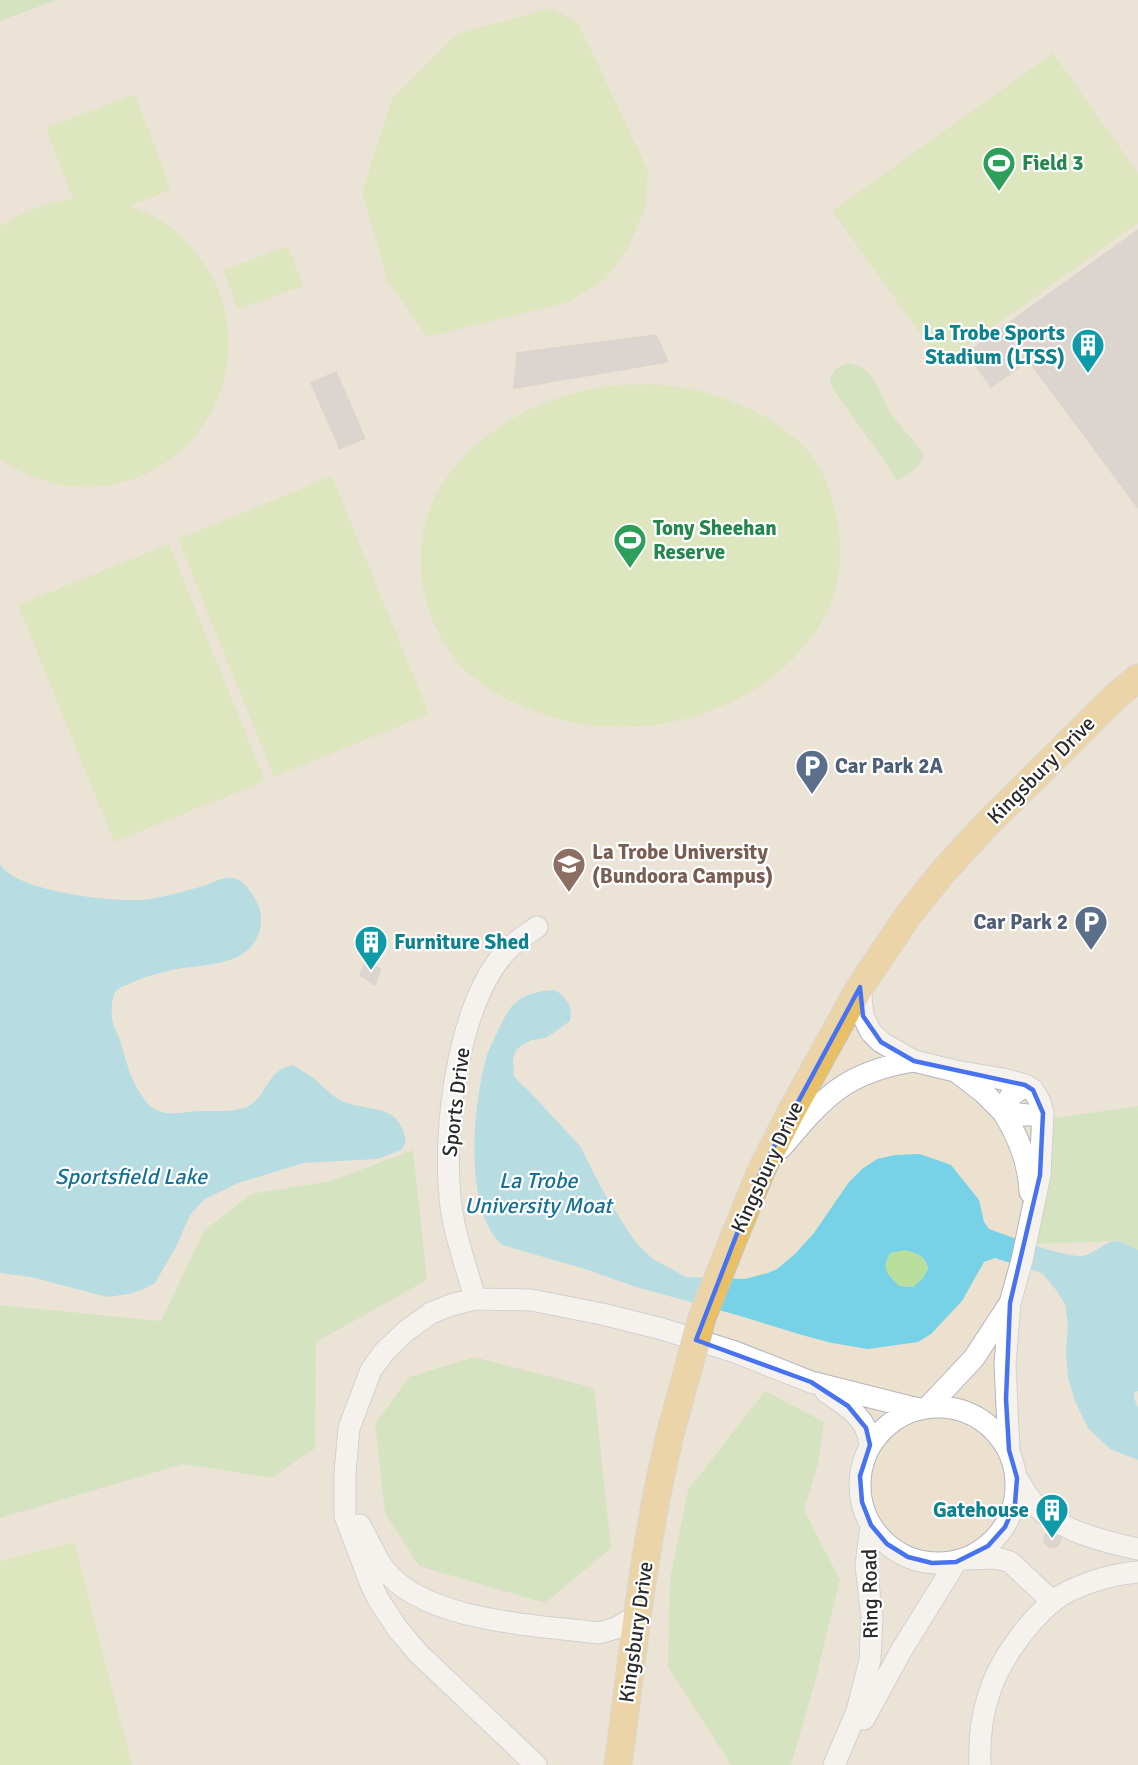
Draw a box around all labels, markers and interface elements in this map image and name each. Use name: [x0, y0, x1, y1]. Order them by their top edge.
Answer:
sports icon: Field 3: [981, 145, 1017, 192]
place label: Field 3: [1022, 150, 1084, 176]
place label: La Trobe Sports Stadium (LTSS): [923, 320, 1065, 370]
building icon: La Trobe Sports Stadium (LTSS): [1070, 327, 1106, 374]
place label: Tony Sheehan Reserve: [653, 515, 777, 565]
sports icon: Tony Sheehan Reserve: [612, 522, 648, 569]
street label: Kingsbury Drive: [982, 711, 1100, 829]
parking icon: Car Park 2A: [794, 748, 830, 795]
place label: Car Park 2A: [835, 753, 943, 779]
place label: La Trobe University (Bundoora Campus): [592, 839, 773, 889]
school or university icon: La Trobe University (Bundoora Campus): [551, 846, 587, 893]
parking icon: Car Park 2: [1073, 904, 1109, 951]
place label: Car Park 2: [974, 909, 1068, 935]
building icon: Furniture Shed: [353, 924, 389, 971]
place label: Furniture Shed: [394, 929, 529, 955]
street label: Sports Drive: [436, 1046, 476, 1158]
street label: Kingsbury Drive: [725, 1097, 809, 1237]
water label: Sportsfield Lake: [55, 1163, 208, 1190]
water label: La Trobe University Moat: [464, 1167, 614, 1219]
building icon: Gatehouse: [1034, 1492, 1070, 1539]
place label: Gatehouse: [933, 1497, 1029, 1523]
street label: Ring Road: [856, 1549, 884, 1639]
street label: Kingsbury Drive: [613, 1560, 659, 1704]

